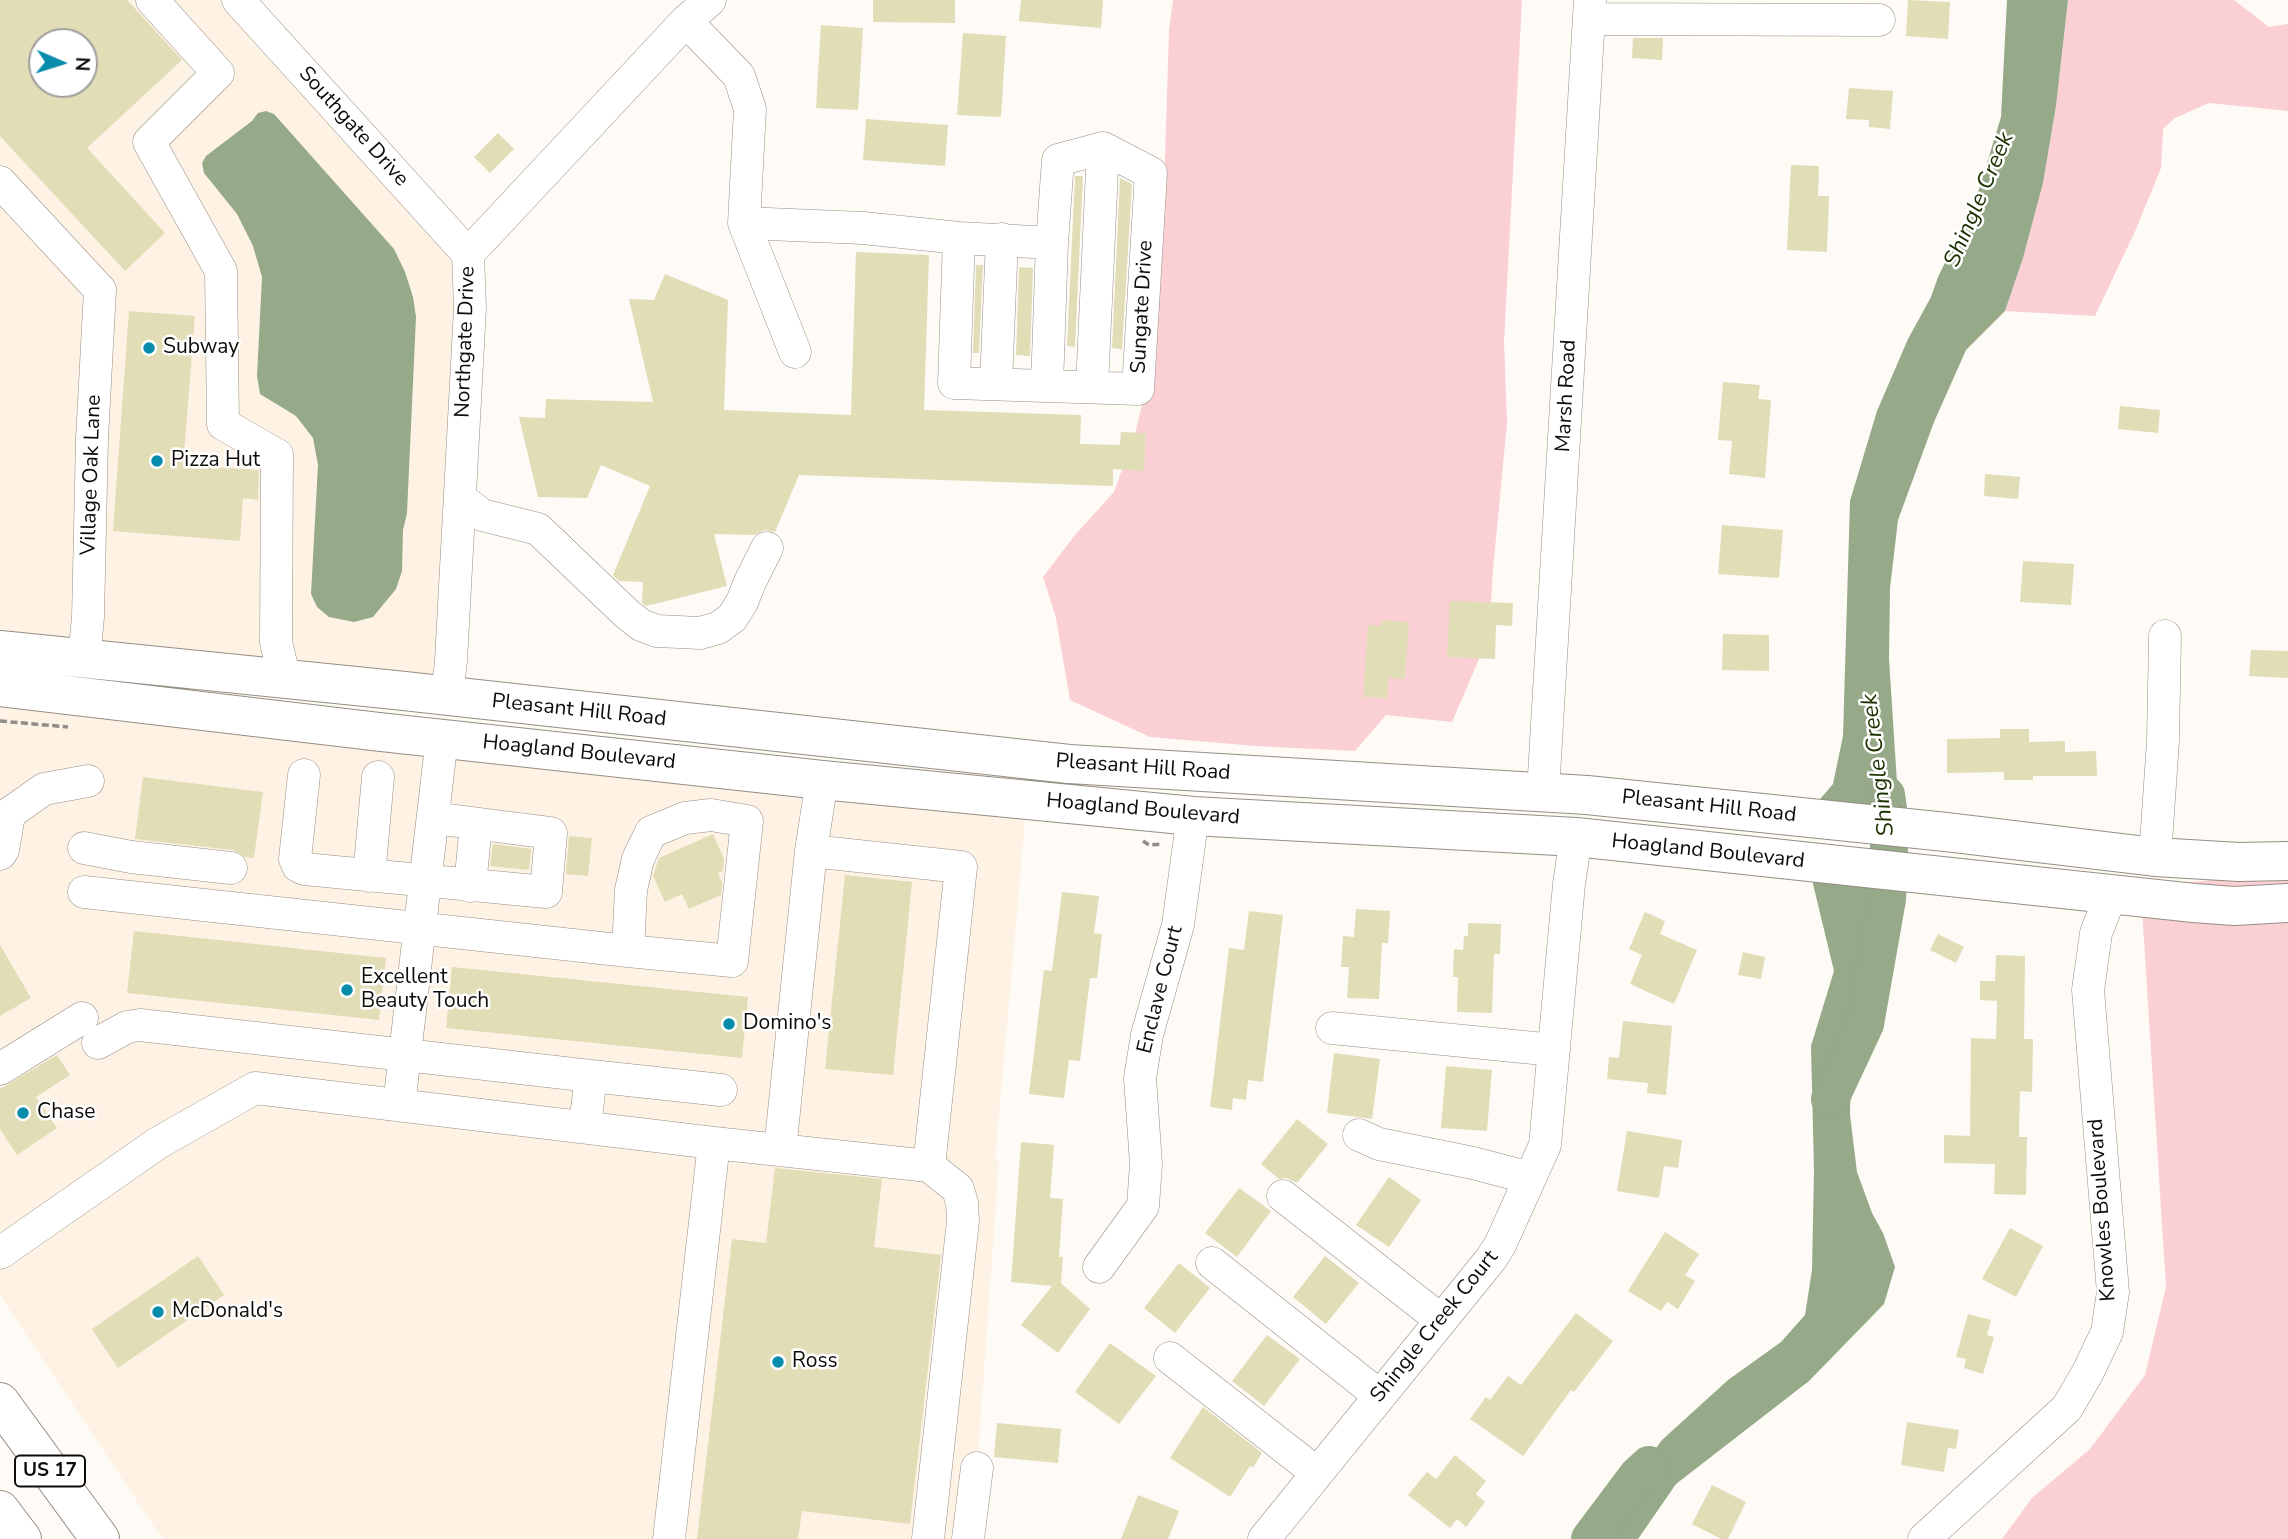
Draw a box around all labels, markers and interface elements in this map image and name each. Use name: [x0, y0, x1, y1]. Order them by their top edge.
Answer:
north arrow: [28, 28, 98, 98]
text: N: [69, 56, 95, 72]
street label: Southgate Drive: [293, 62, 413, 192]
water label: Shingle Creek: [1939, 129, 2021, 271]
street label: Sungate Drive: [1127, 240, 1159, 374]
street label: Northgate Drive: [451, 266, 481, 418]
place label: Subway: [163, 335, 239, 361]
street label: Marsh Road: [1551, 339, 1583, 453]
marker: Subway: [141, 340, 157, 356]
street label: Village Oak Lane: [77, 394, 107, 556]
place label: Pizza Hut: [171, 448, 260, 474]
marker: Pizza Hut: [149, 453, 165, 469]
street label: Pleasant Hill Road: [491, 689, 667, 733]
water label: Shingle Creek: [1857, 692, 1901, 838]
street label: Hoagland Boulevard: [481, 730, 677, 776]
street label: Pleasant Hill Road: [1055, 749, 1231, 787]
street label: Pleasant Hill Road: [1621, 785, 1797, 829]
street label: Hoagland Boulevard: [1045, 789, 1241, 831]
street label: Hoagland Boulevard: [1610, 829, 1806, 875]
street label: Enclave Court: [1133, 924, 1189, 1056]
place label: Excellent Beauty Touch: [361, 965, 489, 1015]
marker: Excellent Beauty Touch: [339, 982, 355, 998]
place label: Domino's: [743, 1011, 831, 1037]
marker: Domino's: [721, 1016, 737, 1032]
place label: Chase: [37, 1100, 95, 1126]
marker: Chase: [15, 1105, 31, 1121]
street label: Knowles Boulevard: [2084, 1118, 2122, 1302]
street label: Shingle Creek Court: [1366, 1246, 1504, 1408]
place label: McDonald's: [172, 1299, 283, 1325]
marker: McDonald's: [150, 1304, 166, 1320]
place label: Ross: [792, 1349, 838, 1375]
marker: Ross: [770, 1354, 786, 1370]
road number: US 17: [15, 1456, 85, 1486]

